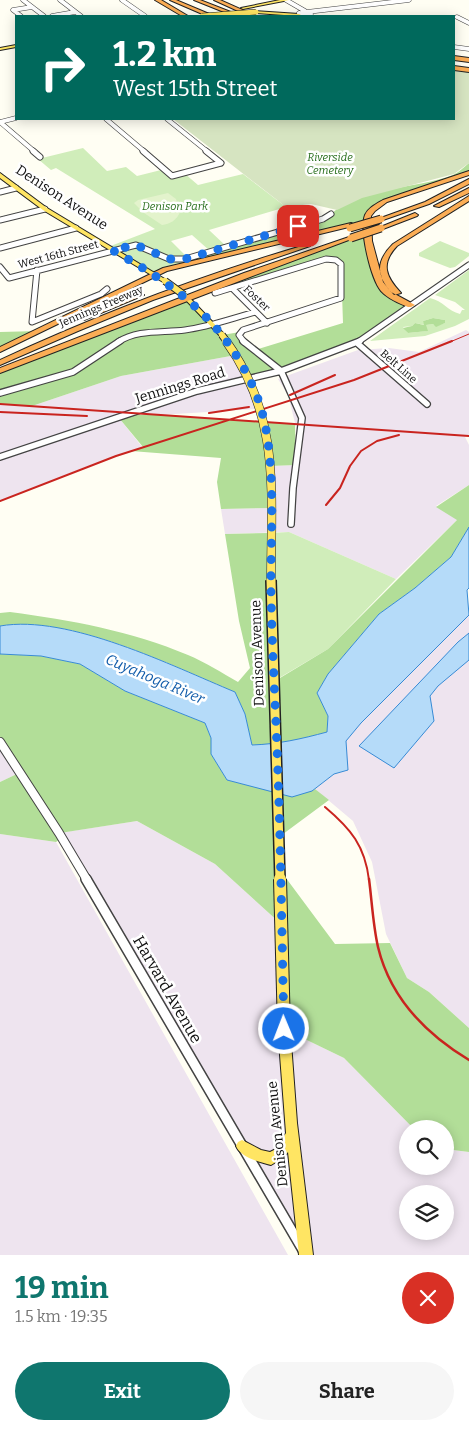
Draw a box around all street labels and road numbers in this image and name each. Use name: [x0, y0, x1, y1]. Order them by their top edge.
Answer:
street label: Denison Avenue: [13, 161, 111, 233]
street label: West 16th Street: [16, 237, 100, 271]
street label: Jennings Freeway: [56, 283, 145, 330]
street label: Foster: [241, 283, 273, 314]
street label: Belt Line: [378, 347, 420, 386]
street label: Jennings Road: [132, 364, 227, 407]
street label: Denison Avenue: [247, 600, 268, 706]
street label: Harvard Avenue: [129, 932, 206, 1046]
street label: Denison Avenue: [263, 1080, 292, 1188]

